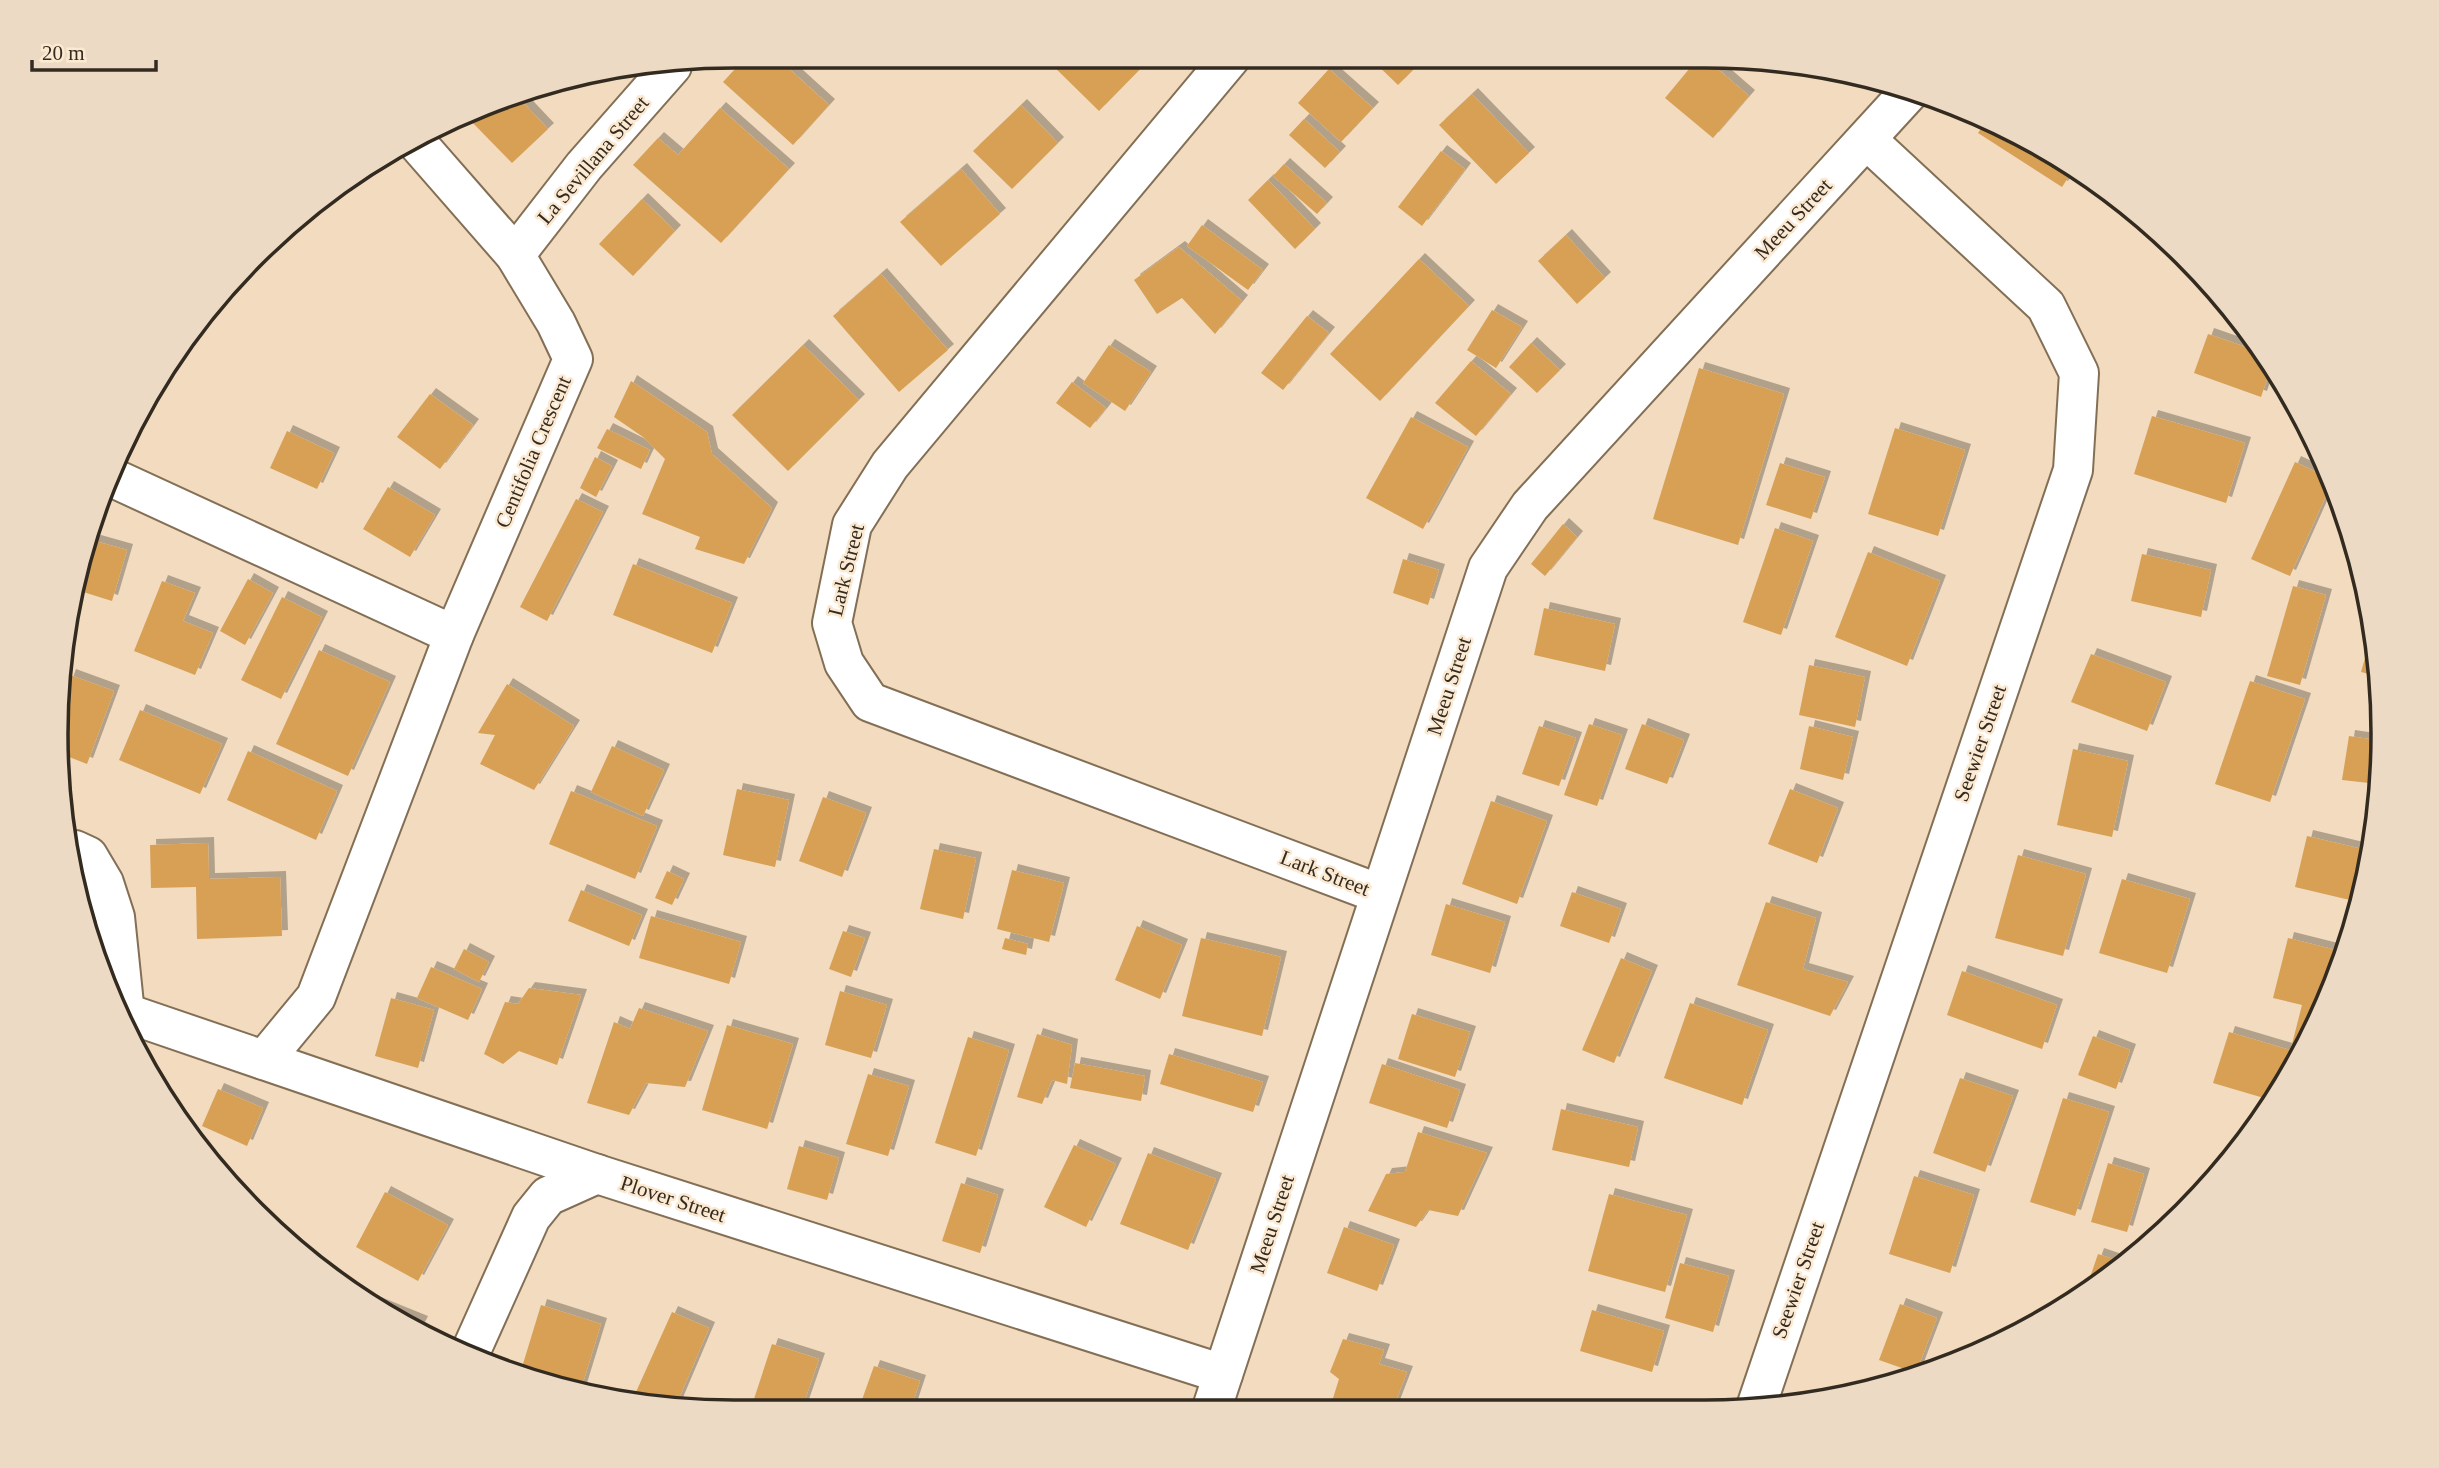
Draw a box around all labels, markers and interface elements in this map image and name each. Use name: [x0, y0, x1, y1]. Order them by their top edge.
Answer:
scale bar: [32, 28, 156, 72]
text: 20 m: [42, 41, 85, 65]
street label: La Sevillana Street: [532, 91, 654, 229]
street label: Meeu Street: [1749, 173, 1837, 265]
street label: Centifolia Crescent: [490, 372, 576, 532]
street label: Lark Street: [823, 521, 869, 618]
street label: Meeu Street: [1422, 634, 1476, 738]
street label: Seewier Street: [1949, 681, 2011, 805]
street label: Lark Street: [1277, 845, 1373, 901]
street label: Plover Street: [617, 1171, 729, 1227]
street label: Meeu Street: [1245, 1172, 1299, 1276]
street label: Seewier Street: [1767, 1218, 1829, 1342]

